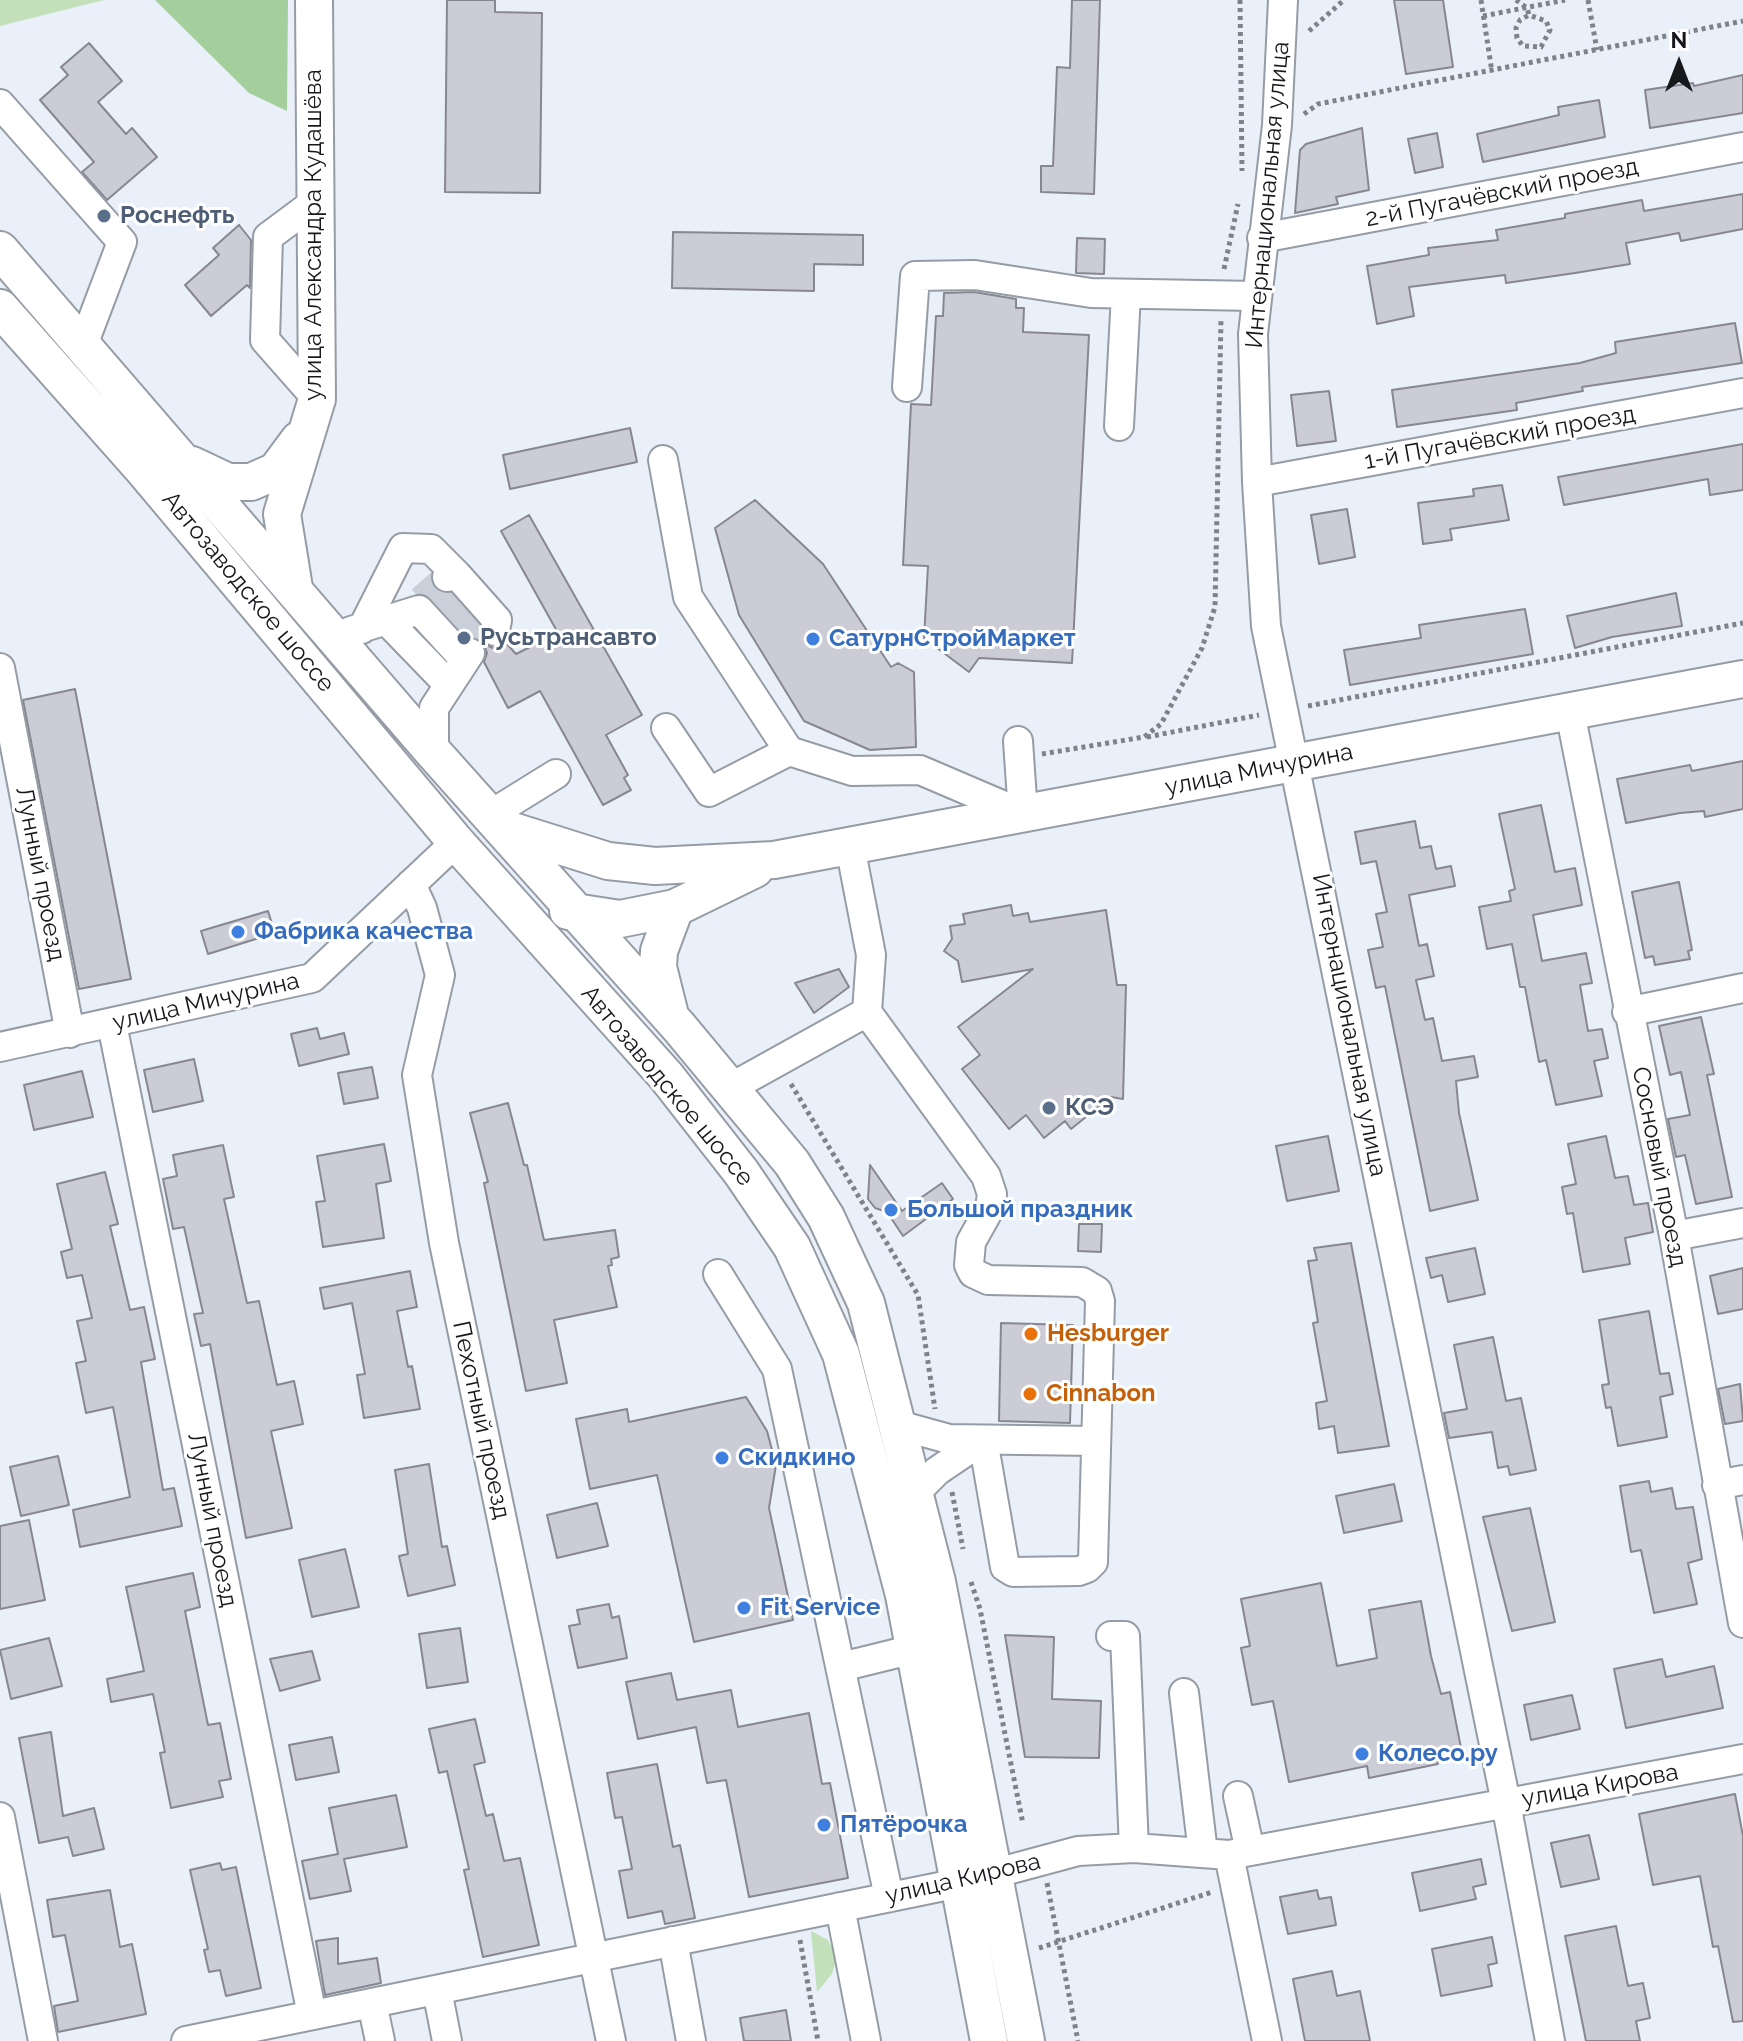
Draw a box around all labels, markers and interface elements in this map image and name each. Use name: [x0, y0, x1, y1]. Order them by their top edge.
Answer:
north arrow: [1639, 24, 1719, 104]
text: N: [1671, 27, 1687, 53]
street label: Интернациональная улица: [1240, 40, 1296, 350]
street label: улица Александра Кудашёва: [300, 69, 328, 401]
street label: 2-й Пугачёвский проезд: [1363, 152, 1641, 234]
place label: Роснефть: [120, 202, 234, 230]
marker: Роснефть: [95, 207, 113, 225]
street label: 1-й Пугачёвский проезд: [1362, 400, 1638, 476]
street label: Автозаводское шоссе: [156, 486, 340, 698]
place label: Русьтрансавто: [480, 624, 657, 652]
place label: СатурнСтройМаркет: [829, 625, 1076, 653]
marker: Русьтрансавто: [455, 629, 473, 647]
marker: СатурнСтройМаркет: [804, 630, 822, 648]
street label: улица Мичурина: [1163, 738, 1355, 802]
street label: Лунный проезд: [9, 784, 71, 964]
street label: Интернациональная улица: [1305, 871, 1393, 1179]
place label: Фабрика качества: [254, 918, 473, 946]
marker: Фабрика качества: [229, 923, 247, 941]
street label: улица Мичурина: [110, 967, 302, 1037]
street label: Автозаводское шоссе: [575, 980, 759, 1192]
street label: Сосновый проезд: [1625, 1064, 1693, 1270]
place label: КСЭ: [1065, 1094, 1114, 1122]
marker: КСЭ: [1040, 1099, 1058, 1117]
place label: Большой праздник: [907, 1196, 1133, 1224]
marker: Большой праздник: [882, 1201, 900, 1219]
street label: Пехотный проезд: [446, 1319, 516, 1521]
place label: Hesburger: [1047, 1320, 1169, 1348]
marker: Hesburger: [1022, 1325, 1040, 1343]
place label: Cinnabon: [1046, 1380, 1156, 1408]
marker: Cinnabon: [1021, 1385, 1039, 1403]
street label: Лунный проезд: [181, 1430, 243, 1610]
place label: Скидкино: [738, 1444, 855, 1472]
marker: Скидкино: [713, 1449, 731, 1467]
place label: Fit Service: [760, 1594, 880, 1622]
marker: Fit Service: [735, 1599, 753, 1617]
place label: Колесо.ру: [1378, 1740, 1498, 1768]
marker: Колесо.ру: [1353, 1745, 1371, 1763]
street label: улица Кирова: [1519, 1758, 1681, 1814]
place label: Пятёрочка: [840, 1811, 967, 1839]
marker: Пятёрочка: [815, 1816, 833, 1834]
street label: улица Кирова: [883, 1847, 1043, 1911]

